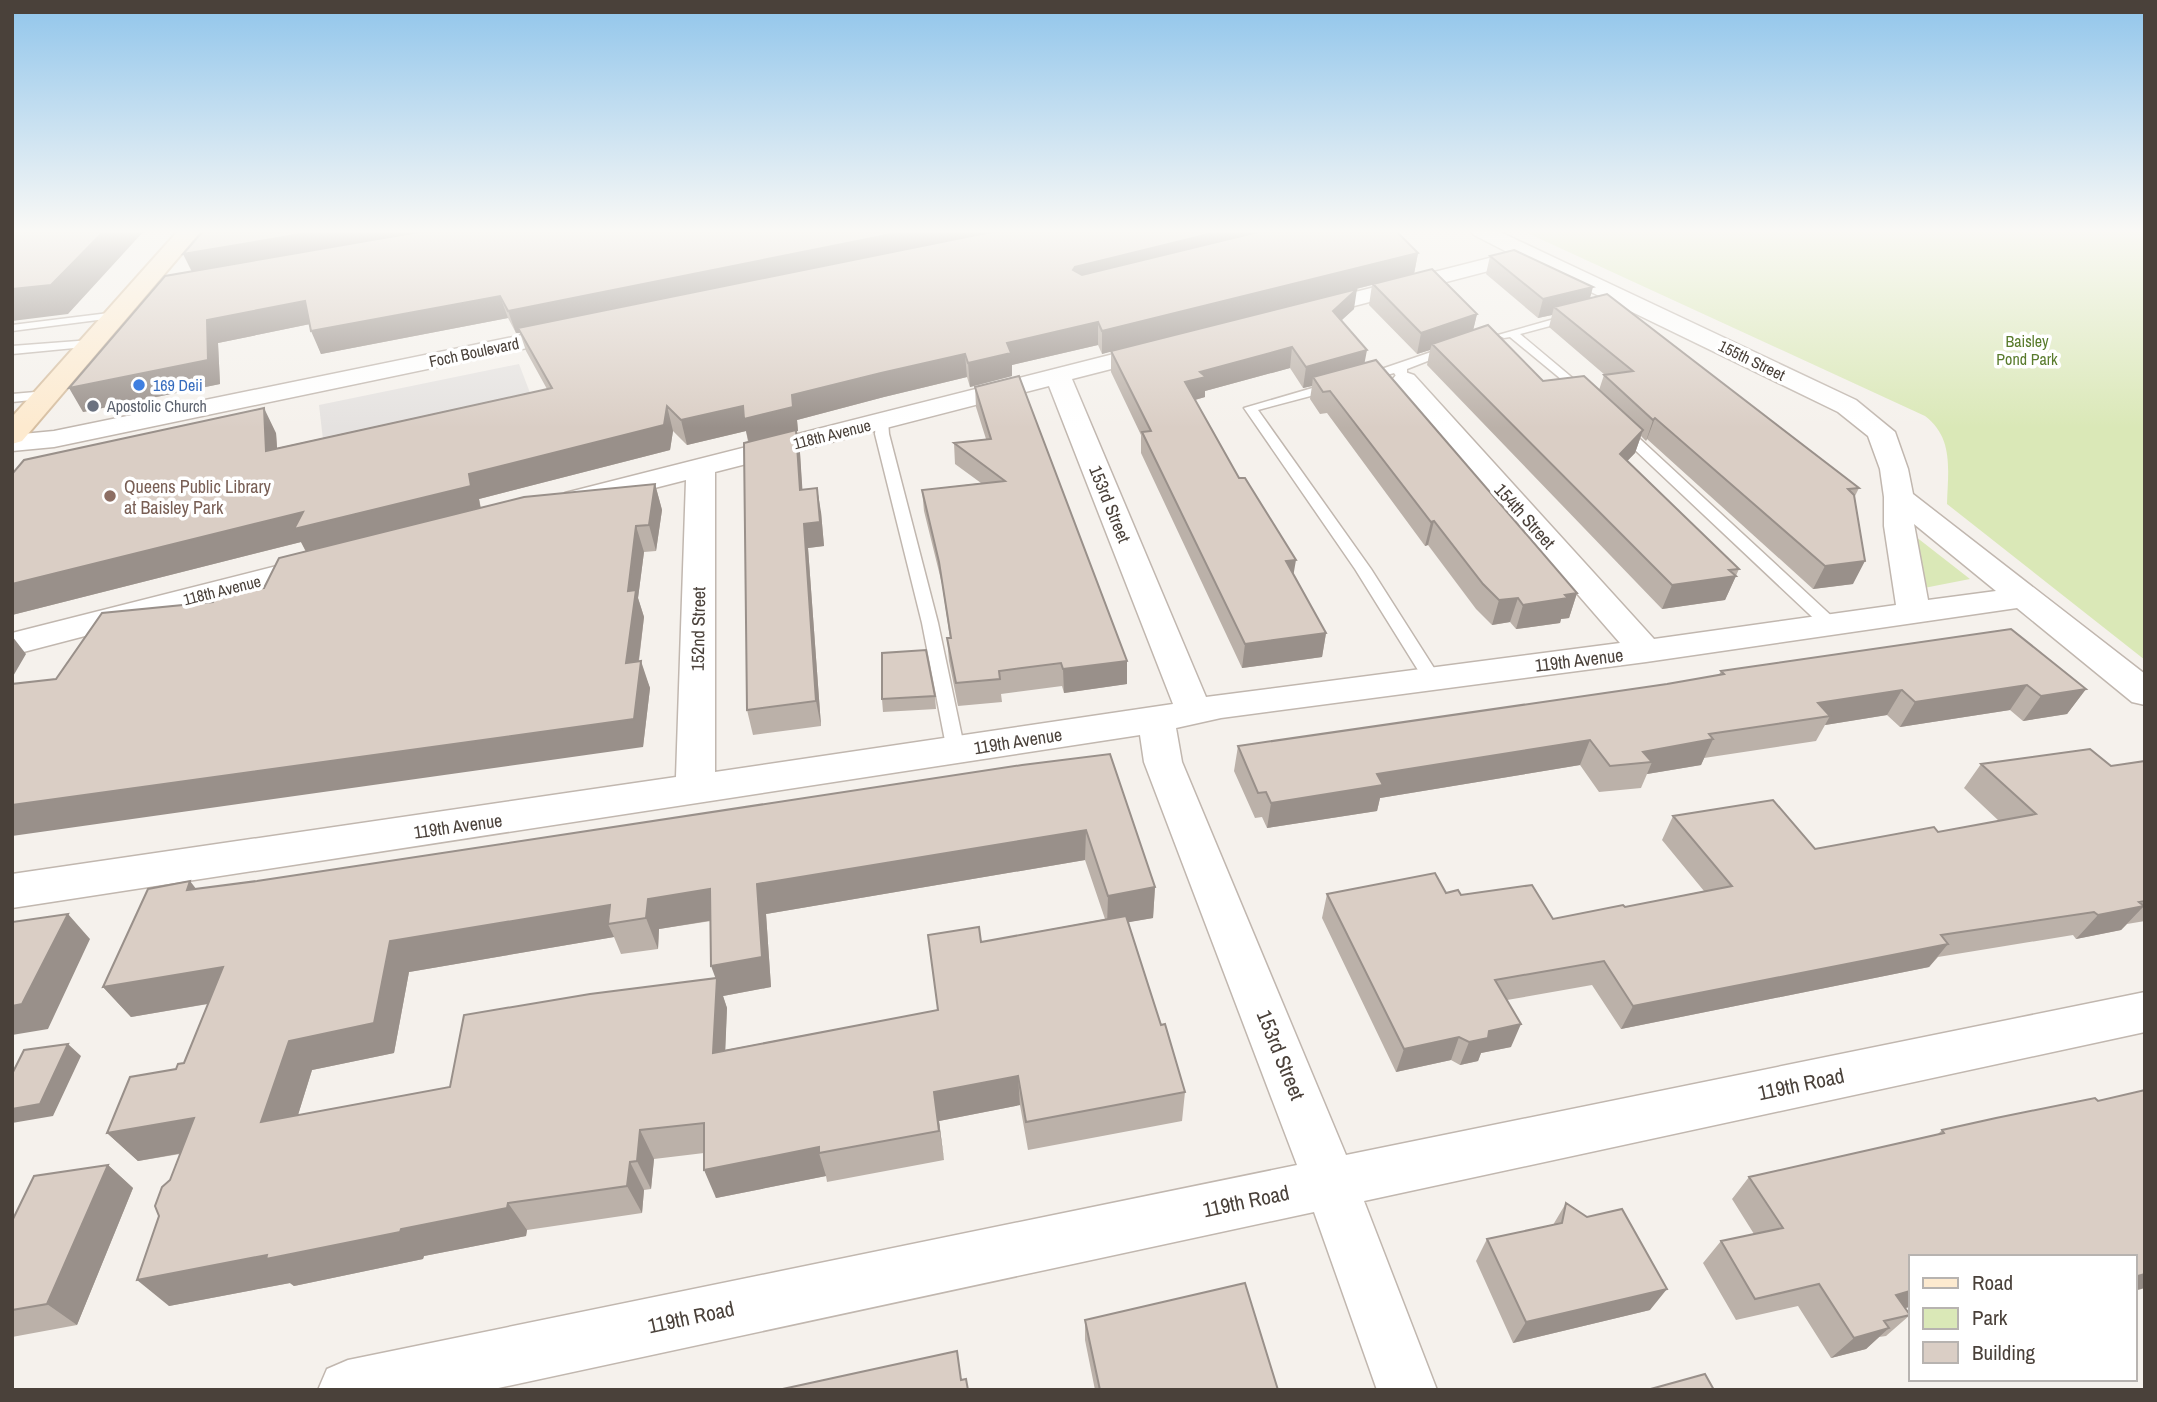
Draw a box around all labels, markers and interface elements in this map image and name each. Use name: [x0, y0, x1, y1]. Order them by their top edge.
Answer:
park label: Baisley Pond Park: [1996, 330, 2058, 370]
street label: Foch Boulevard: [427, 332, 521, 372]
street label: 155th Street: [1715, 334, 1789, 386]
place label: 169 Deii: [153, 374, 203, 396]
marker: 169 Deii: [131, 377, 147, 393]
place label: Apostolic Church: [106, 395, 207, 417]
marker: Apostolic Church: [85, 398, 101, 414]
street label: 118th Avenue: [791, 414, 873, 454]
street label: 153rd Street: [1083, 462, 1137, 546]
place label: Queens Public Library at Baisley Park: [124, 474, 271, 520]
street label: 154th Street: [1489, 478, 1561, 554]
marker: Queens Public Library at Baisley Park: [102, 488, 118, 504]
street label: 118th Avenue: [181, 570, 263, 610]
street label: 152nd Street: [685, 587, 711, 671]
street label: 119th Avenue: [1533, 642, 1625, 678]
street label: 119th Avenue: [972, 722, 1064, 760]
street label: 119th Avenue: [412, 807, 504, 845]
street label: 153rd Street: [1250, 1006, 1312, 1105]
street label: 119th Road: [1755, 1061, 1847, 1107]
street label: 119th Road: [1200, 1178, 1292, 1224]
legend: [1909, 1255, 2136, 1381]
text: Road: [1972, 1268, 2013, 1297]
street label: 119th Road: [645, 1294, 737, 1340]
text: Park: [1972, 1303, 2008, 1332]
text: Building: [1972, 1338, 2036, 1367]

